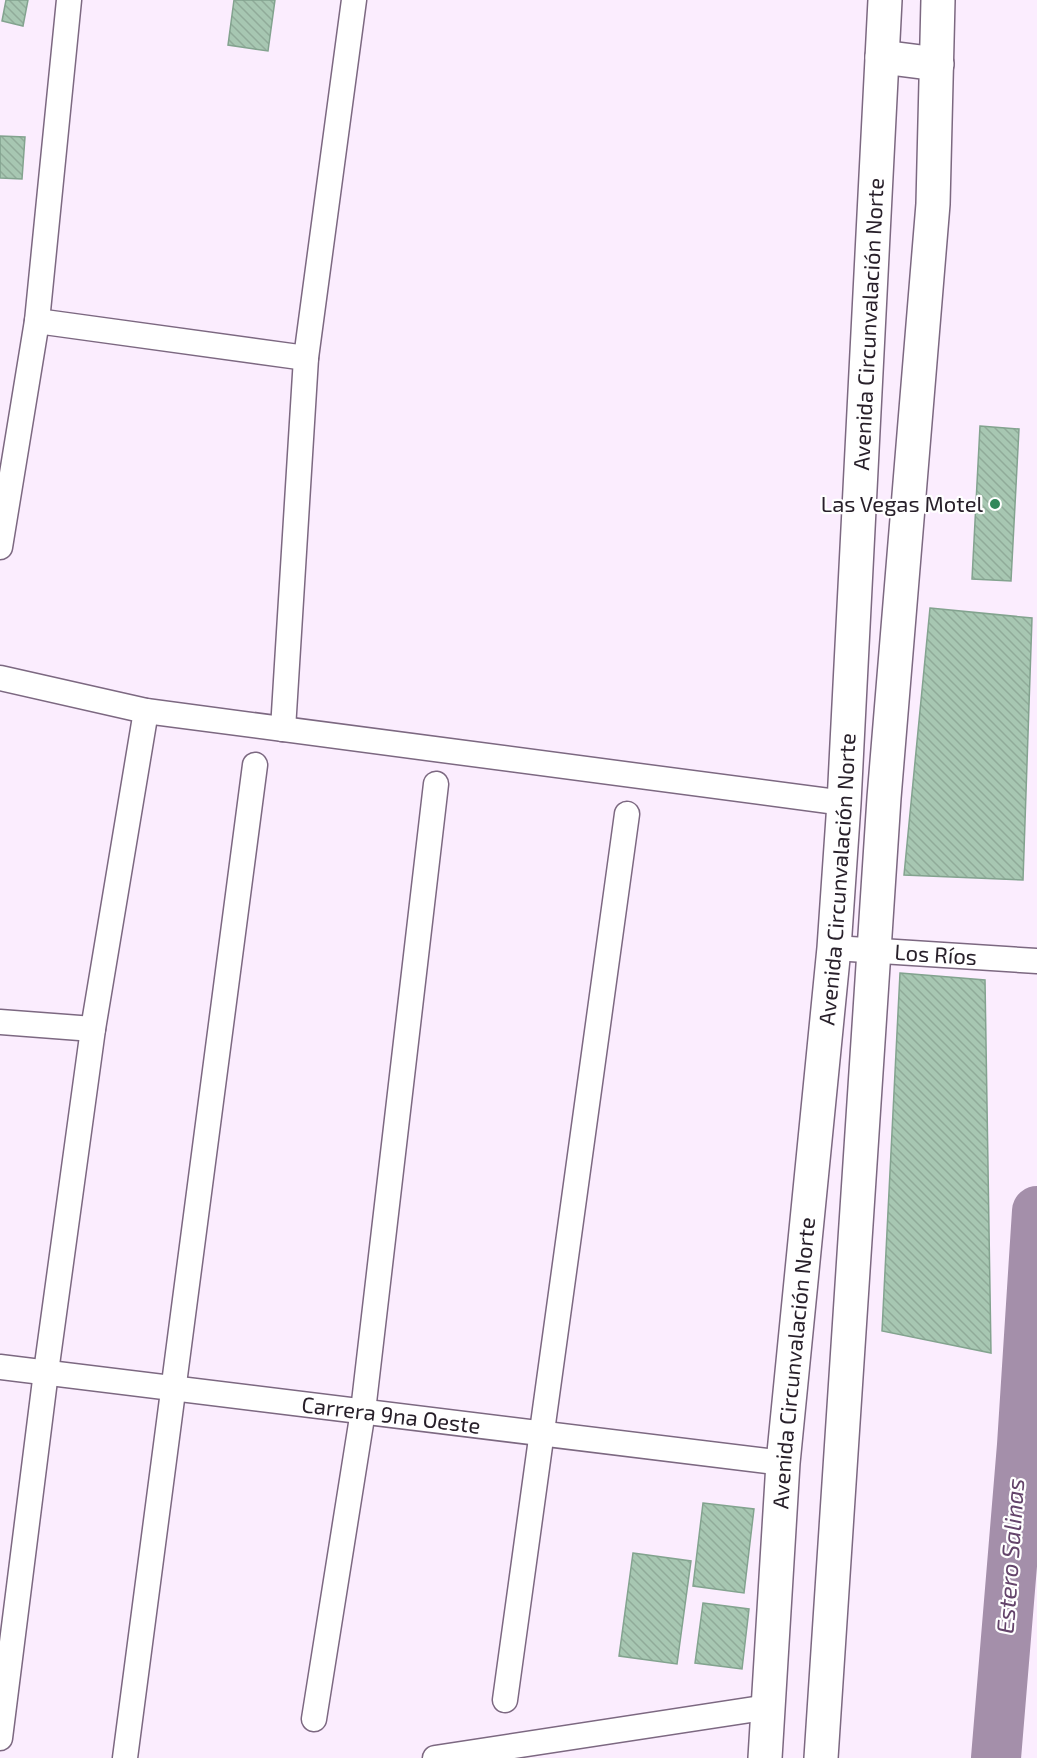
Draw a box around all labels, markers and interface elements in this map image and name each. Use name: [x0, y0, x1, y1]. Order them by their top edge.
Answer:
street label: Avenida Circunvalación Norte: [847, 177, 888, 471]
place label: Las Vegas Motel: [821, 490, 983, 516]
marker: Las Vegas Motel: [988, 497, 1002, 511]
street label: Avenida Circunvalación Norte: [812, 732, 860, 1026]
street label: Los Ríos: [894, 938, 978, 969]
street label: Avenida Circunvalación Norte: [766, 1216, 819, 1510]
street label: Carrera 9na Oeste: [300, 1390, 482, 1438]
water label: Estero Salinas: [990, 1477, 1029, 1635]

